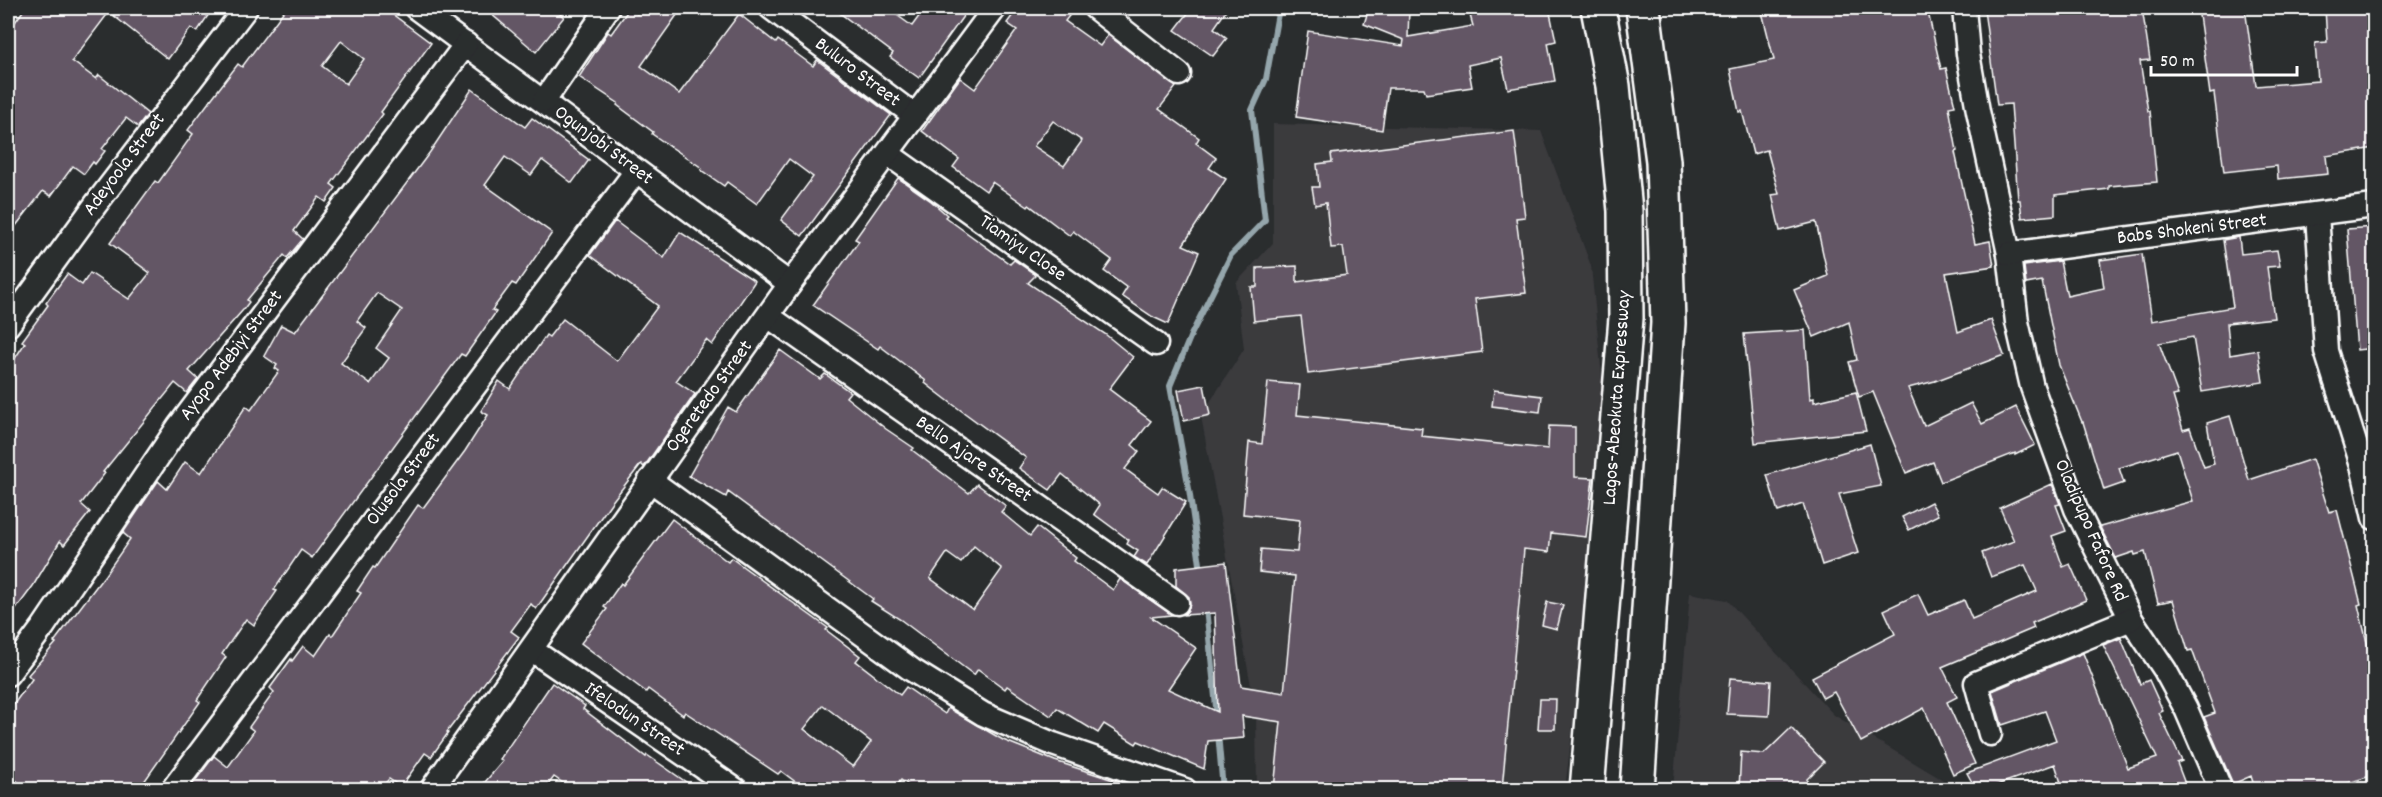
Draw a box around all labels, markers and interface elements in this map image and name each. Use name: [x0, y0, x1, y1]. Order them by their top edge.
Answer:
street label: Buluro Street: [808, 31, 906, 115]
scale bar: [2151, 39, 2296, 77]
text: 50 m: [2160, 50, 2195, 75]
street label: Ogunjobi Street: [548, 99, 658, 193]
street label: Adeyoola Street: [77, 108, 173, 222]
street label: Babs Shokeni Street: [2116, 207, 2268, 253]
street label: Tiamiyu Close: [973, 209, 1071, 289]
street label: Ayopo Adebiyi Street: [174, 285, 290, 427]
street label: Lagos-Abeokuta Expressway: [1597, 289, 1640, 506]
street label: Ogeretedo Street: [660, 335, 760, 459]
street label: Bello Ajare Street: [909, 409, 1037, 511]
street label: Olusola Street: [360, 428, 448, 532]
street label: Oladipupo Fafore Rd: [2046, 455, 2134, 607]
street label: Ifelodun Street: [578, 676, 690, 764]

